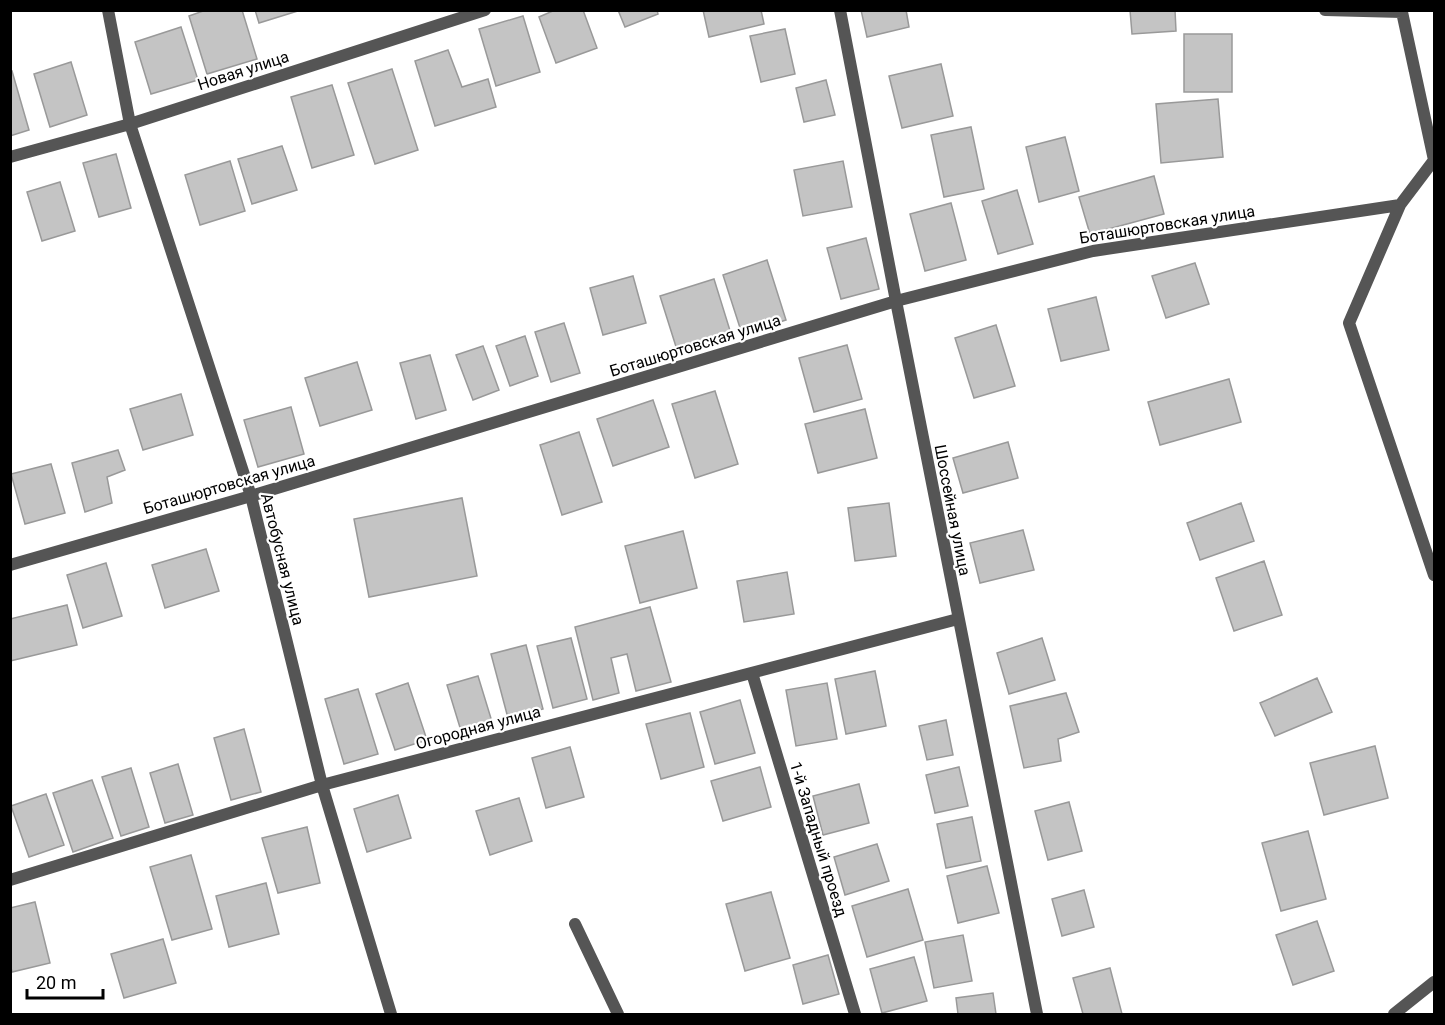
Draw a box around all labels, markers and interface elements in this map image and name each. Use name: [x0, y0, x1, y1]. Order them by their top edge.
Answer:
street label: Новая улица: [195, 47, 291, 94]
street label: Боташюртовская улица: [1078, 201, 1256, 248]
street label: Боташюртовская улица: [607, 310, 783, 381]
street label: Шоссейная улица: [930, 443, 975, 577]
street label: Боташюртовская улица: [141, 451, 317, 518]
street label: Автобусная улица: [257, 491, 308, 627]
street label: Огородная улица: [414, 702, 543, 753]
street label: 1-й Западный проезд: [786, 759, 851, 919]
scale bar: [27, 962, 104, 1000]
text: 20 m: [36, 972, 76, 993]

